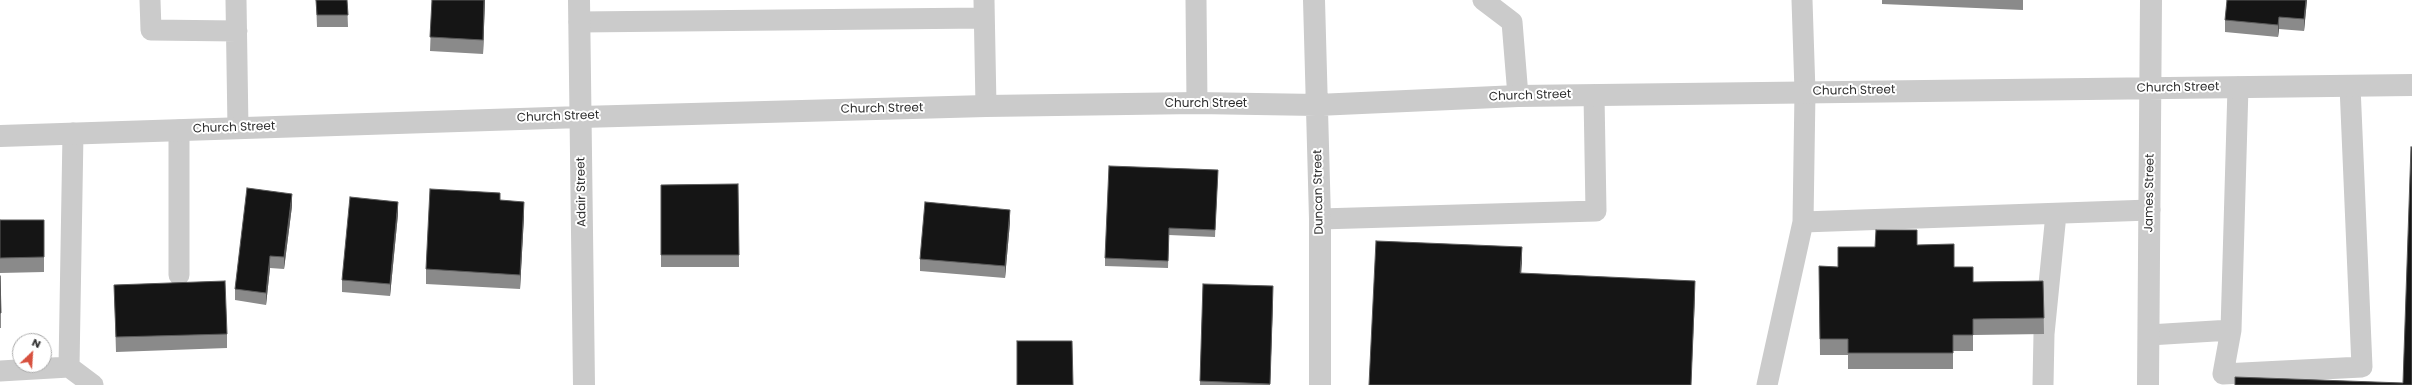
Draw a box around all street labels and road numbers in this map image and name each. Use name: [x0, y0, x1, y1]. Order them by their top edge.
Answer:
street label: Church Street: [2137, 80, 2219, 96]
street label: Church Street: [1813, 83, 1895, 99]
street label: Church Street: [1489, 87, 1571, 105]
street label: Church Street: [1165, 97, 1247, 111]
street label: Church Street: [841, 101, 923, 117]
street label: Church Street: [517, 108, 599, 126]
street label: Church Street: [193, 119, 275, 137]
street label: Duncan Street: [1311, 149, 1327, 235]
street label: James Street: [2142, 153, 2158, 233]
street label: Adair Street: [574, 157, 590, 227]

